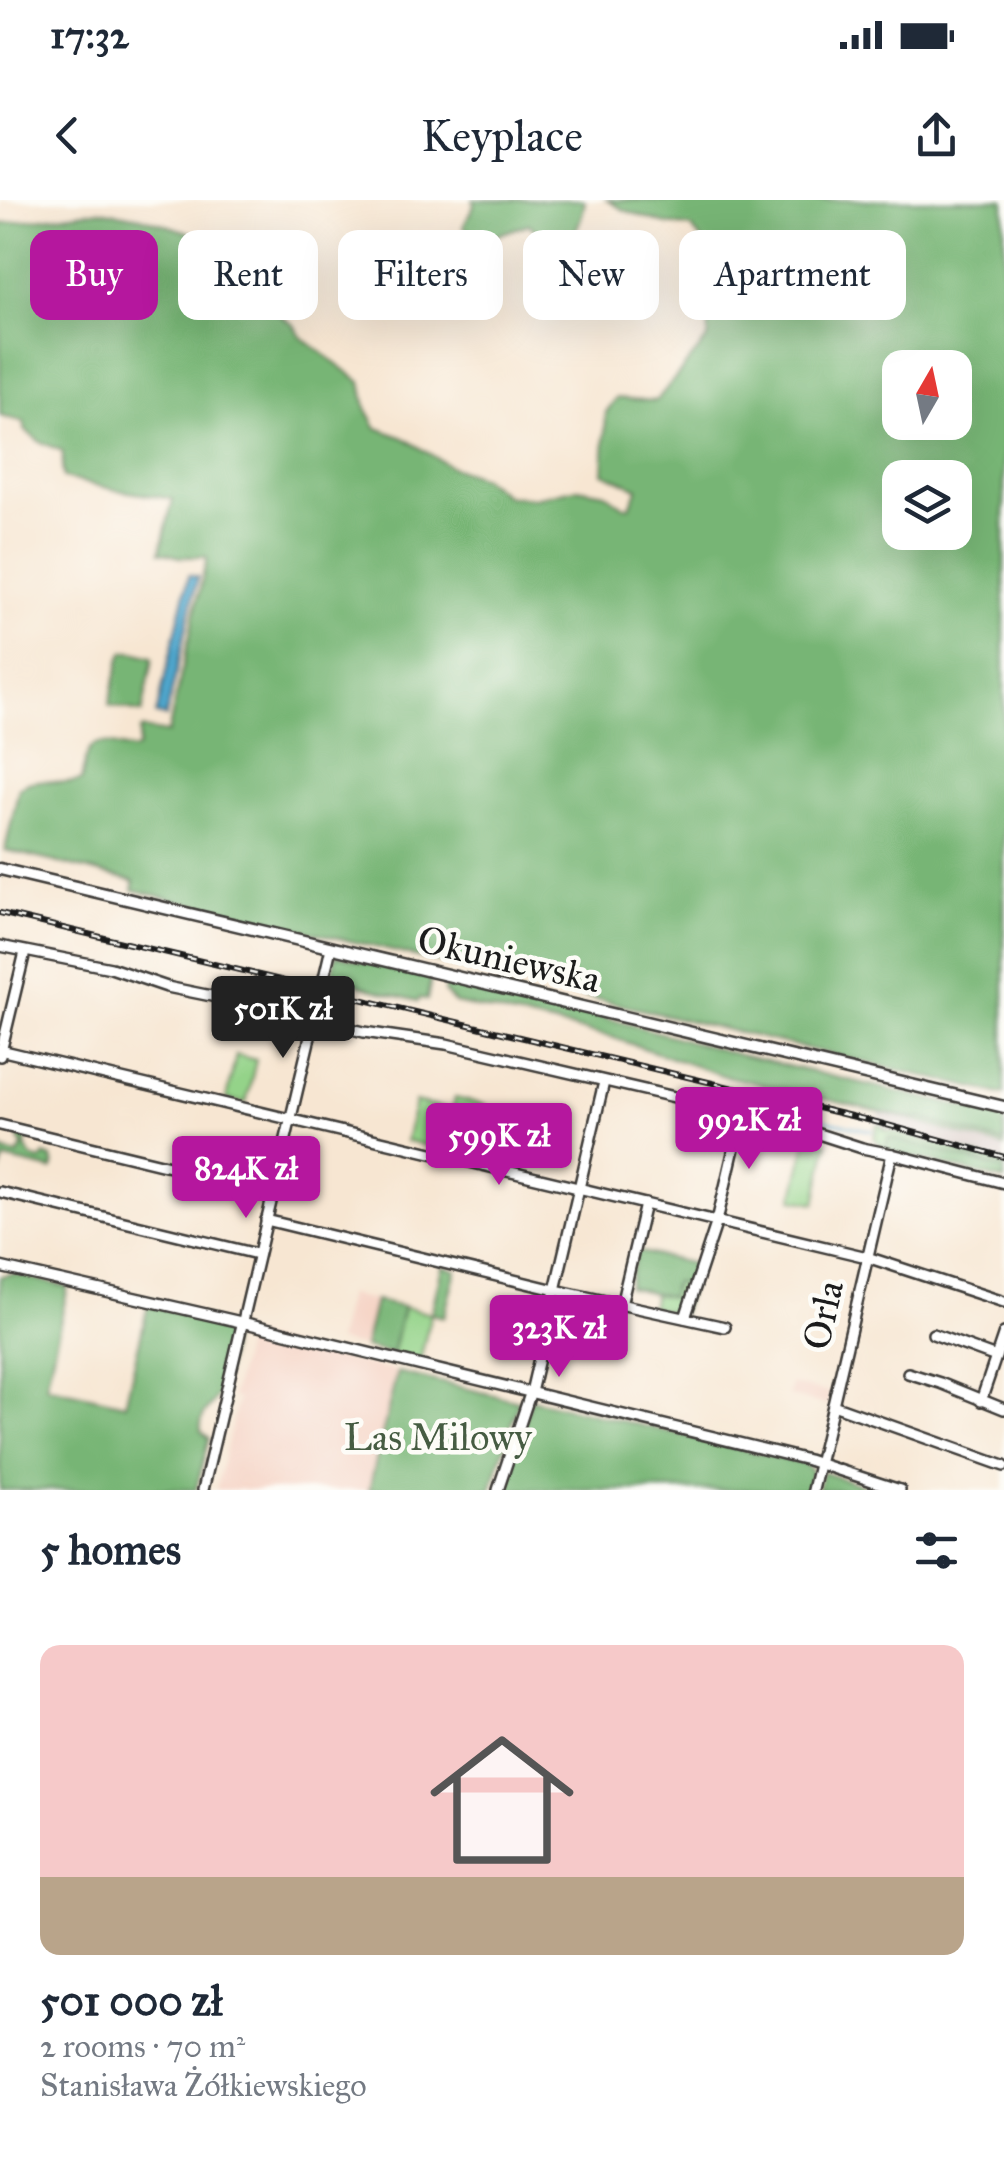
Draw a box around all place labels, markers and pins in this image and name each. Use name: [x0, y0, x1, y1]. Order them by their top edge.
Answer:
pin: 501K zł: [191, 976, 375, 1061]
pin: 992K zł: [657, 1087, 841, 1172]
pin: 599K zł: [407, 1103, 591, 1188]
pin: 824K zł: [154, 1136, 338, 1221]
pin: 323K zł: [467, 1295, 651, 1380]

